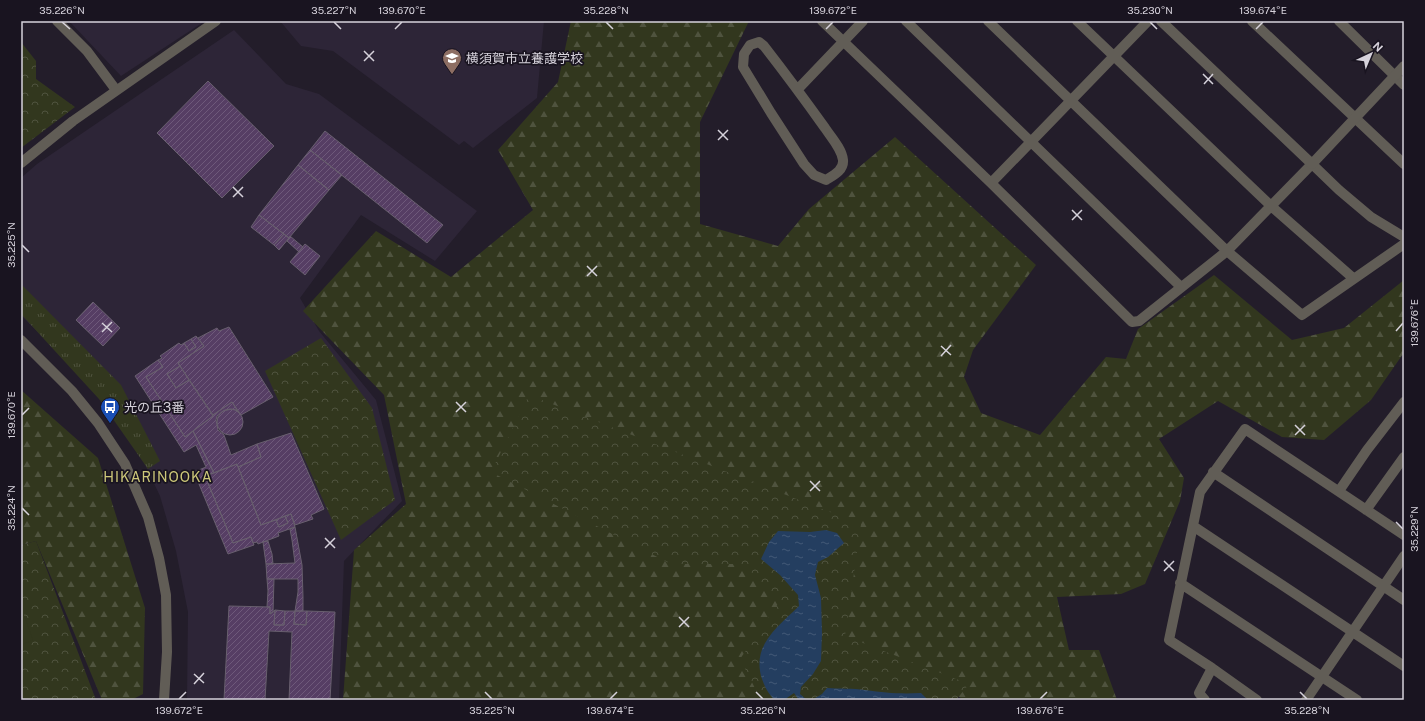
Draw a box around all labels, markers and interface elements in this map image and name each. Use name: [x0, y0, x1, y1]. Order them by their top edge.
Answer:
text: 35.226°N: [39, 4, 85, 16]
text: 35.227°N: [311, 4, 357, 16]
text: 139.670°E: [378, 4, 426, 16]
text: 35.228°N: [583, 4, 629, 16]
text: 139.672°E: [809, 4, 857, 16]
text: 35.230°N: [1127, 4, 1173, 16]
text: 139.674°E: [1239, 4, 1287, 16]
north arrow: [1351, 34, 1391, 74]
text: N: [1371, 40, 1385, 54]
school or university icon: 横須賀市立養護学校: [441, 47, 463, 75]
place label: 横須賀市立養護学校: [466, 51, 583, 66]
text: 35.225°N: [5, 222, 17, 268]
text: 139.676°E: [1408, 299, 1420, 347]
text: 139.670°E: [5, 391, 17, 439]
bus stop icon: 光の丘3番: [99, 396, 121, 424]
place label: 光の丘3番: [124, 400, 184, 415]
district label: HIKARINOOKA: [103, 469, 213, 485]
text: 35.224°N: [5, 485, 17, 531]
text: 35.229°N: [1408, 506, 1420, 552]
text: 139.672°E: [155, 704, 203, 716]
text: 35.225°N: [469, 704, 515, 716]
text: 139.674°E: [586, 704, 634, 716]
text: 35.226°N: [740, 704, 786, 716]
text: 139.676°E: [1016, 704, 1064, 716]
text: 35.228°N: [1284, 704, 1330, 716]

